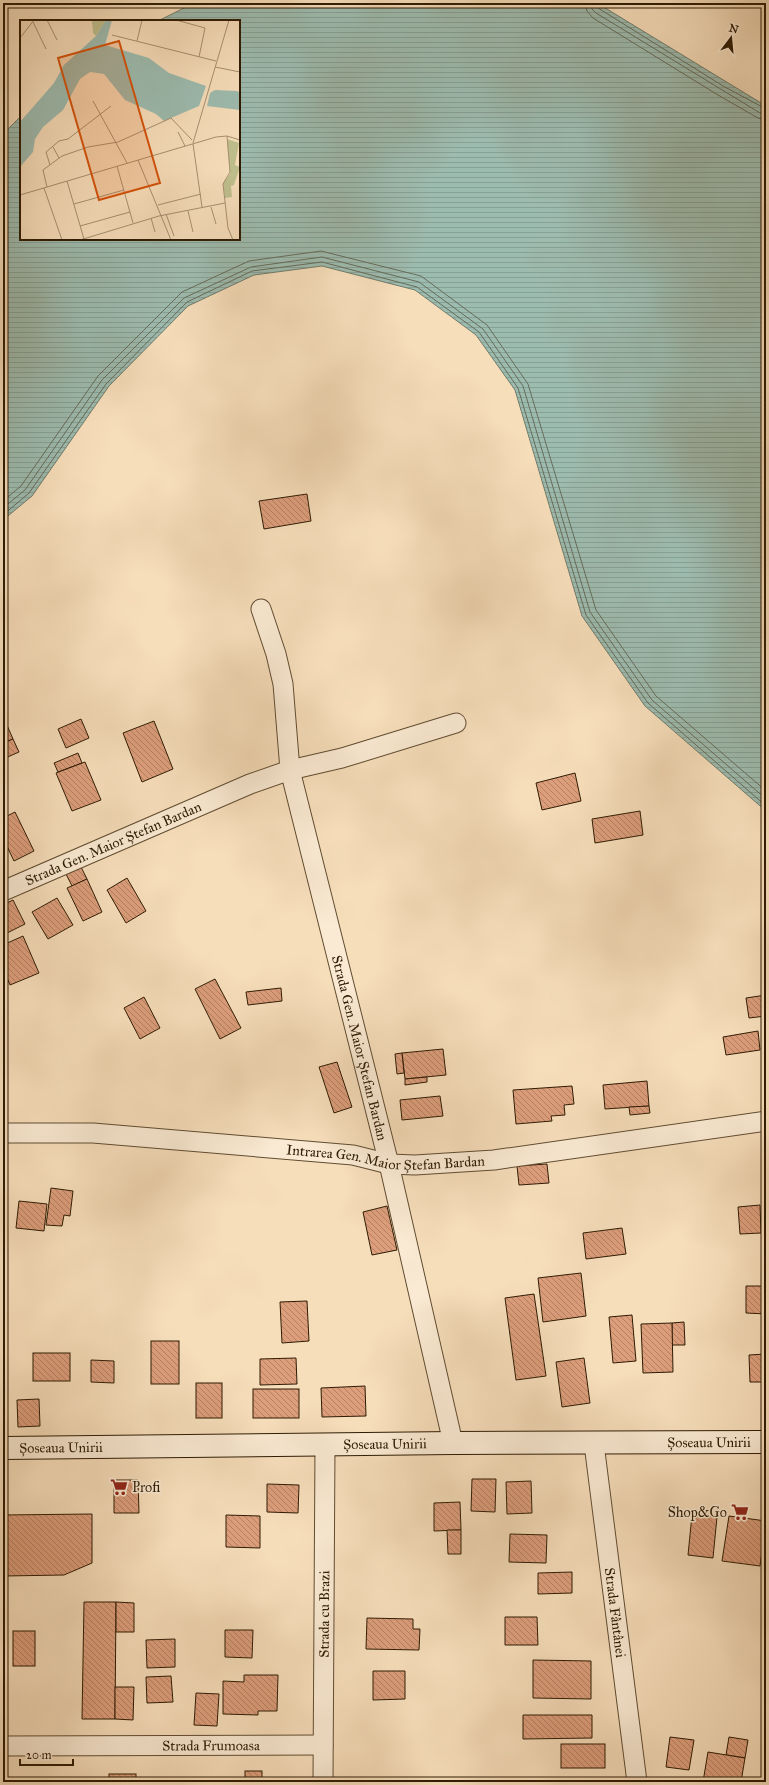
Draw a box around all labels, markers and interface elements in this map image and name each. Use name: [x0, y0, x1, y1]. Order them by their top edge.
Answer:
north arrow: [711, 18, 751, 58]
inset map: [20, 20, 240, 240]
text: N: [727, 21, 741, 37]
street label: Strada Gen. Maior Ștefan Bardan: [23, 798, 204, 889]
street label: Strada Gen. Maior Ștefan Bardan: [328, 954, 391, 1143]
street label: Intrarea Gen. Maior Ștefan Bardan: [286, 1141, 486, 1174]
street label: Șoseaua Unirii: [667, 1434, 751, 1451]
street label: Șoseaua Unirii: [343, 1435, 427, 1453]
street label: Șoseaua Unirii: [19, 1439, 103, 1457]
supermarket icon: Profi: [109, 1477, 129, 1497]
place label: Profi: [132, 1479, 161, 1496]
supermarket icon: Shop&Go: [730, 1502, 750, 1522]
place label: Shop&Go: [668, 1504, 727, 1521]
street label: Strada Fântânei: [601, 1567, 629, 1659]
street label: Strada cu Brazi: [316, 1570, 333, 1658]
street label: Strada Frumoasa: [162, 1737, 260, 1755]
scale bar: [20, 1741, 73, 1767]
text: 20 m: [26, 1748, 52, 1762]

